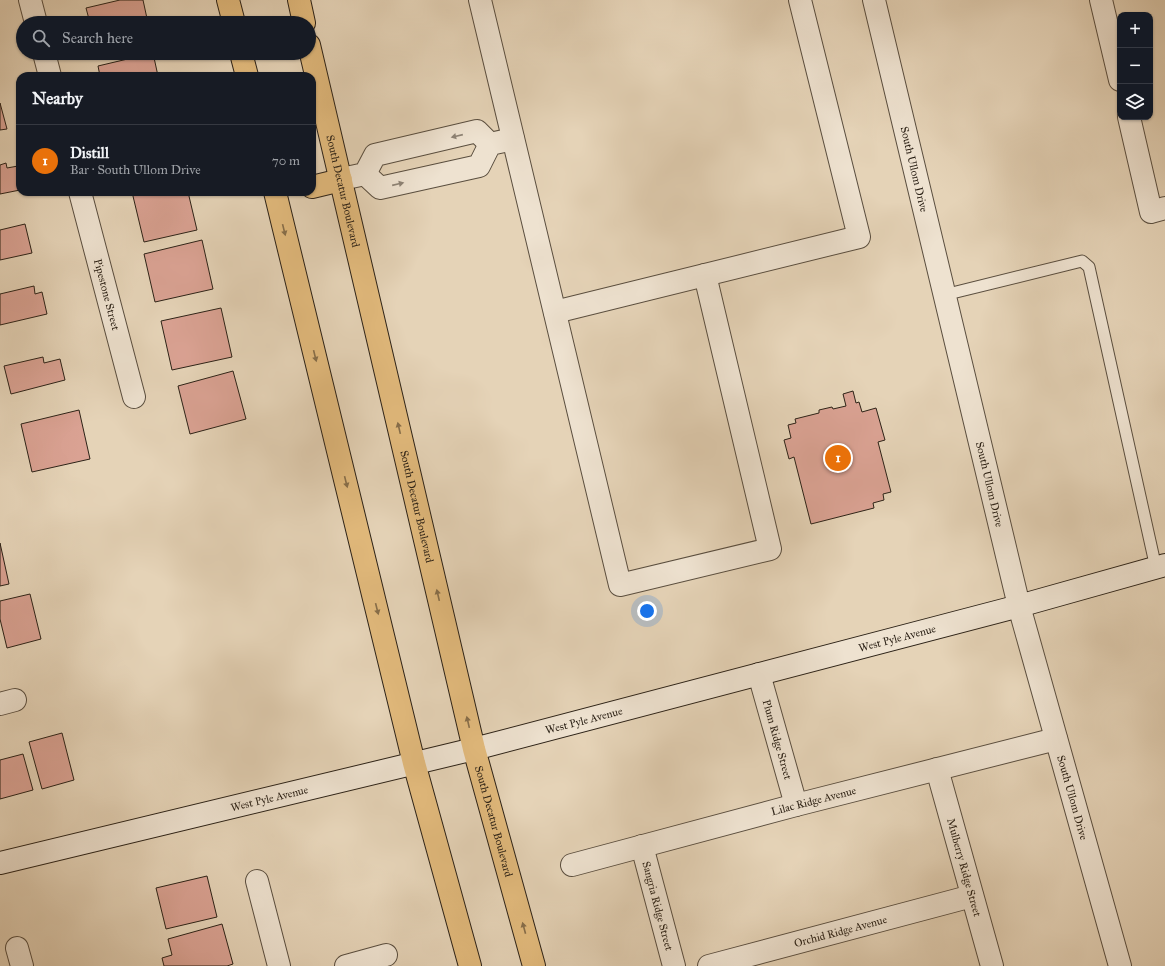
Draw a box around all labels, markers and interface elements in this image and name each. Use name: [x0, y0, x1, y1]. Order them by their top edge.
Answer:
map controls: [1117, 12, 1153, 120]
button: +: [1117, 12, 1153, 48]
search box: [16, 16, 316, 60]
icon: search: [30, 27, 52, 49]
text: Search here: [62, 29, 133, 47]
button: −: [1117, 48, 1153, 84]
button: layers: [1117, 84, 1153, 120]
text: Nearby: [32, 88, 83, 109]
street label: South Ullom Drive: [897, 125, 931, 214]
one-way arrow: [451, 133, 463, 139]
street label: South Decatur Boulevard: [323, 134, 362, 249]
text: Distill: [70, 144, 109, 162]
text: 1: [42, 153, 48, 169]
text: 70 m: [272, 153, 300, 169]
text: Bar · South Ullom Drive: [70, 162, 201, 178]
one-way arrow: [392, 181, 404, 187]
one-way arrow: [282, 224, 288, 236]
street label: Pipestone Street: [91, 258, 122, 332]
one-way arrow: [312, 350, 318, 362]
one-way arrow: [396, 422, 402, 434]
street label: South Ullom Drive: [973, 440, 1006, 529]
pin: 1: [825, 443, 851, 473]
street label: South Decatur Boulevard: [397, 449, 436, 565]
one-way arrow: [343, 477, 349, 489]
one-way arrow: [435, 589, 441, 602]
your location: [637, 601, 657, 621]
one-way arrow: [374, 603, 380, 615]
street label: West Pyle Avenue: [857, 622, 938, 655]
street label: Plum Ridge Street: [760, 698, 794, 781]
street label: West Pyle Avenue: [544, 704, 624, 737]
one-way arrow: [465, 716, 471, 728]
street label: South Ullom Drive: [1054, 754, 1090, 842]
street label: South Decatur Boulevard: [472, 764, 515, 879]
street label: West Pyle Avenue: [229, 783, 310, 814]
street label: Lilac Ridge Avenue: [770, 784, 858, 818]
street label: Mulberry Ridge Street: [944, 817, 984, 918]
street label: Sangria Ridge Street: [639, 860, 676, 952]
street label: Orchid Ridge Avenue: [793, 913, 889, 950]
one-way arrow: [521, 922, 527, 934]

